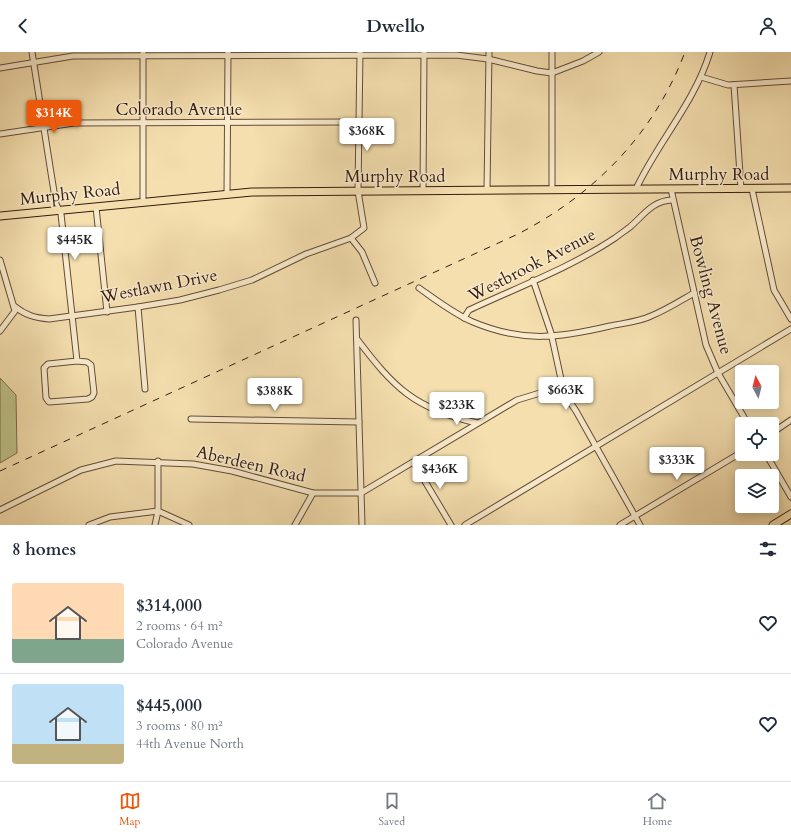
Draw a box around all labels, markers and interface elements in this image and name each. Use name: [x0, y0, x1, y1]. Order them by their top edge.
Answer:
text: Dwello: [366, 14, 425, 39]
icon: back: [12, 15, 34, 37]
icon: person: [757, 15, 779, 37]
street label: Colorado Avenue: [115, 98, 243, 121]
pin: $314K: [26, 100, 82, 134]
text: $314K: [35, 104, 73, 122]
pin: $368K: [339, 118, 395, 152]
text: $368K: [348, 122, 386, 140]
street label: Murphy Road: [669, 163, 769, 186]
street label: Murphy Road: [345, 165, 445, 188]
street label: Murphy Road: [19, 177, 121, 211]
street label: Westbrook Avenue: [463, 223, 600, 307]
pin: $445K: [47, 227, 103, 261]
text: $445K: [56, 231, 94, 249]
street label: Bowling Avenue: [684, 233, 738, 357]
street label: Westlawn Drive: [98, 263, 219, 309]
north arrow: [735, 365, 779, 409]
map controls: [735, 365, 779, 513]
pin: $663K: [538, 377, 594, 411]
pin: $388K: [247, 378, 303, 412]
text: $663K: [547, 381, 585, 399]
text: $388K: [256, 382, 294, 400]
pin: $233K: [429, 392, 485, 426]
text: $233K: [438, 396, 476, 414]
button: locate: [735, 417, 779, 461]
street label: Aberdeen Road: [194, 440, 308, 488]
pin: $333K: [649, 447, 705, 481]
text: $333K: [658, 451, 696, 469]
pin: $436K: [412, 456, 468, 490]
text: $436K: [421, 460, 459, 478]
button: layers: [735, 469, 779, 513]
text: 8 homes: [12, 538, 76, 561]
icon: filters: [757, 538, 779, 560]
text: $314,000: [136, 594, 202, 617]
icon: home: [44, 599, 92, 647]
icon: heart: [757, 612, 779, 634]
text: 2 rooms · 64 m²: [136, 617, 223, 635]
text: Colorado Avenue: [136, 635, 233, 653]
text: $445,000: [136, 694, 202, 717]
icon: home: [44, 700, 92, 748]
icon: heart: [757, 713, 779, 735]
text: 3 rooms · 80 m²: [136, 717, 223, 735]
text: 44th Avenue North: [136, 735, 244, 753]
tab: Map: [119, 790, 141, 829]
tab: Saved: [378, 790, 405, 829]
tab: Home: [643, 790, 672, 829]

